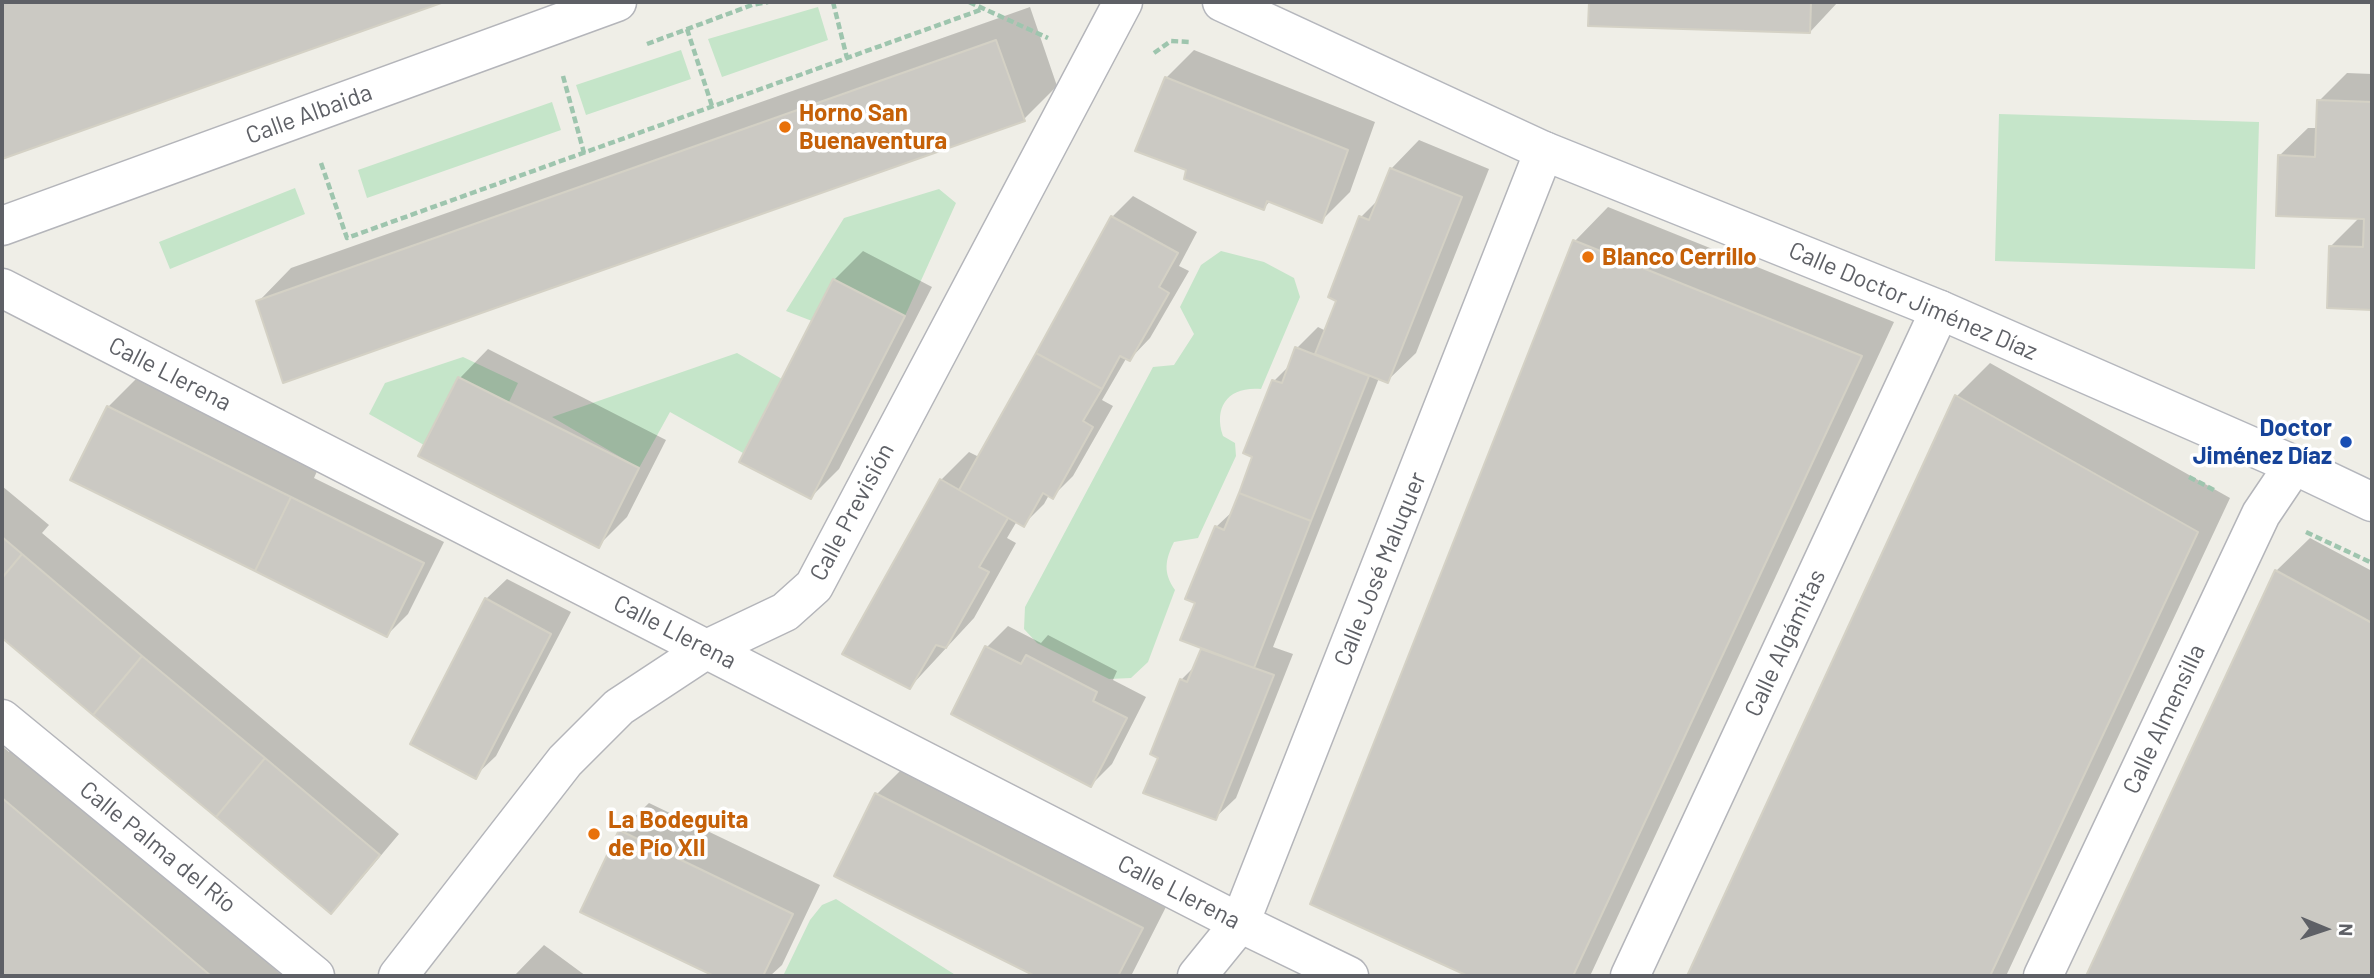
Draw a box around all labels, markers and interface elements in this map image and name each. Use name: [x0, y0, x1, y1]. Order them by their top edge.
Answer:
street label: Calle Albaida: [242, 78, 376, 150]
place label: Horno San Buenaventura: [799, 99, 947, 155]
marker: Horno San Buenaventura: [777, 119, 793, 135]
street label: Calle Doctor Jiménez Díaz: [1784, 236, 2042, 366]
place label: Blanco Cerrillo: [1602, 243, 1757, 271]
marker: Blanco Cerrillo: [1580, 249, 1596, 265]
street label: Calle Llerena: [104, 331, 236, 417]
place label: Doctor Jiménez Díaz: [2193, 414, 2332, 470]
marker: Doctor Jiménez Díaz: [2338, 434, 2354, 450]
street label: Calle Previsión: [804, 438, 900, 586]
street label: Calle José Maluquer: [1328, 468, 1432, 670]
street label: Calle Algámitas: [1738, 565, 1832, 721]
street label: Calle Llerena: [609, 589, 741, 675]
street label: Calle Almensilla: [2117, 640, 2211, 798]
street label: Calle Palma del Río: [74, 775, 242, 919]
place label: La Bodeguita de Pío XII: [608, 806, 748, 862]
marker: La Bodeguita de Pío XII: [586, 826, 602, 842]
street label: Calle Llerena: [1113, 849, 1245, 935]
north arrow: [2290, 894, 2360, 964]
text: N: [2335, 923, 2358, 936]

